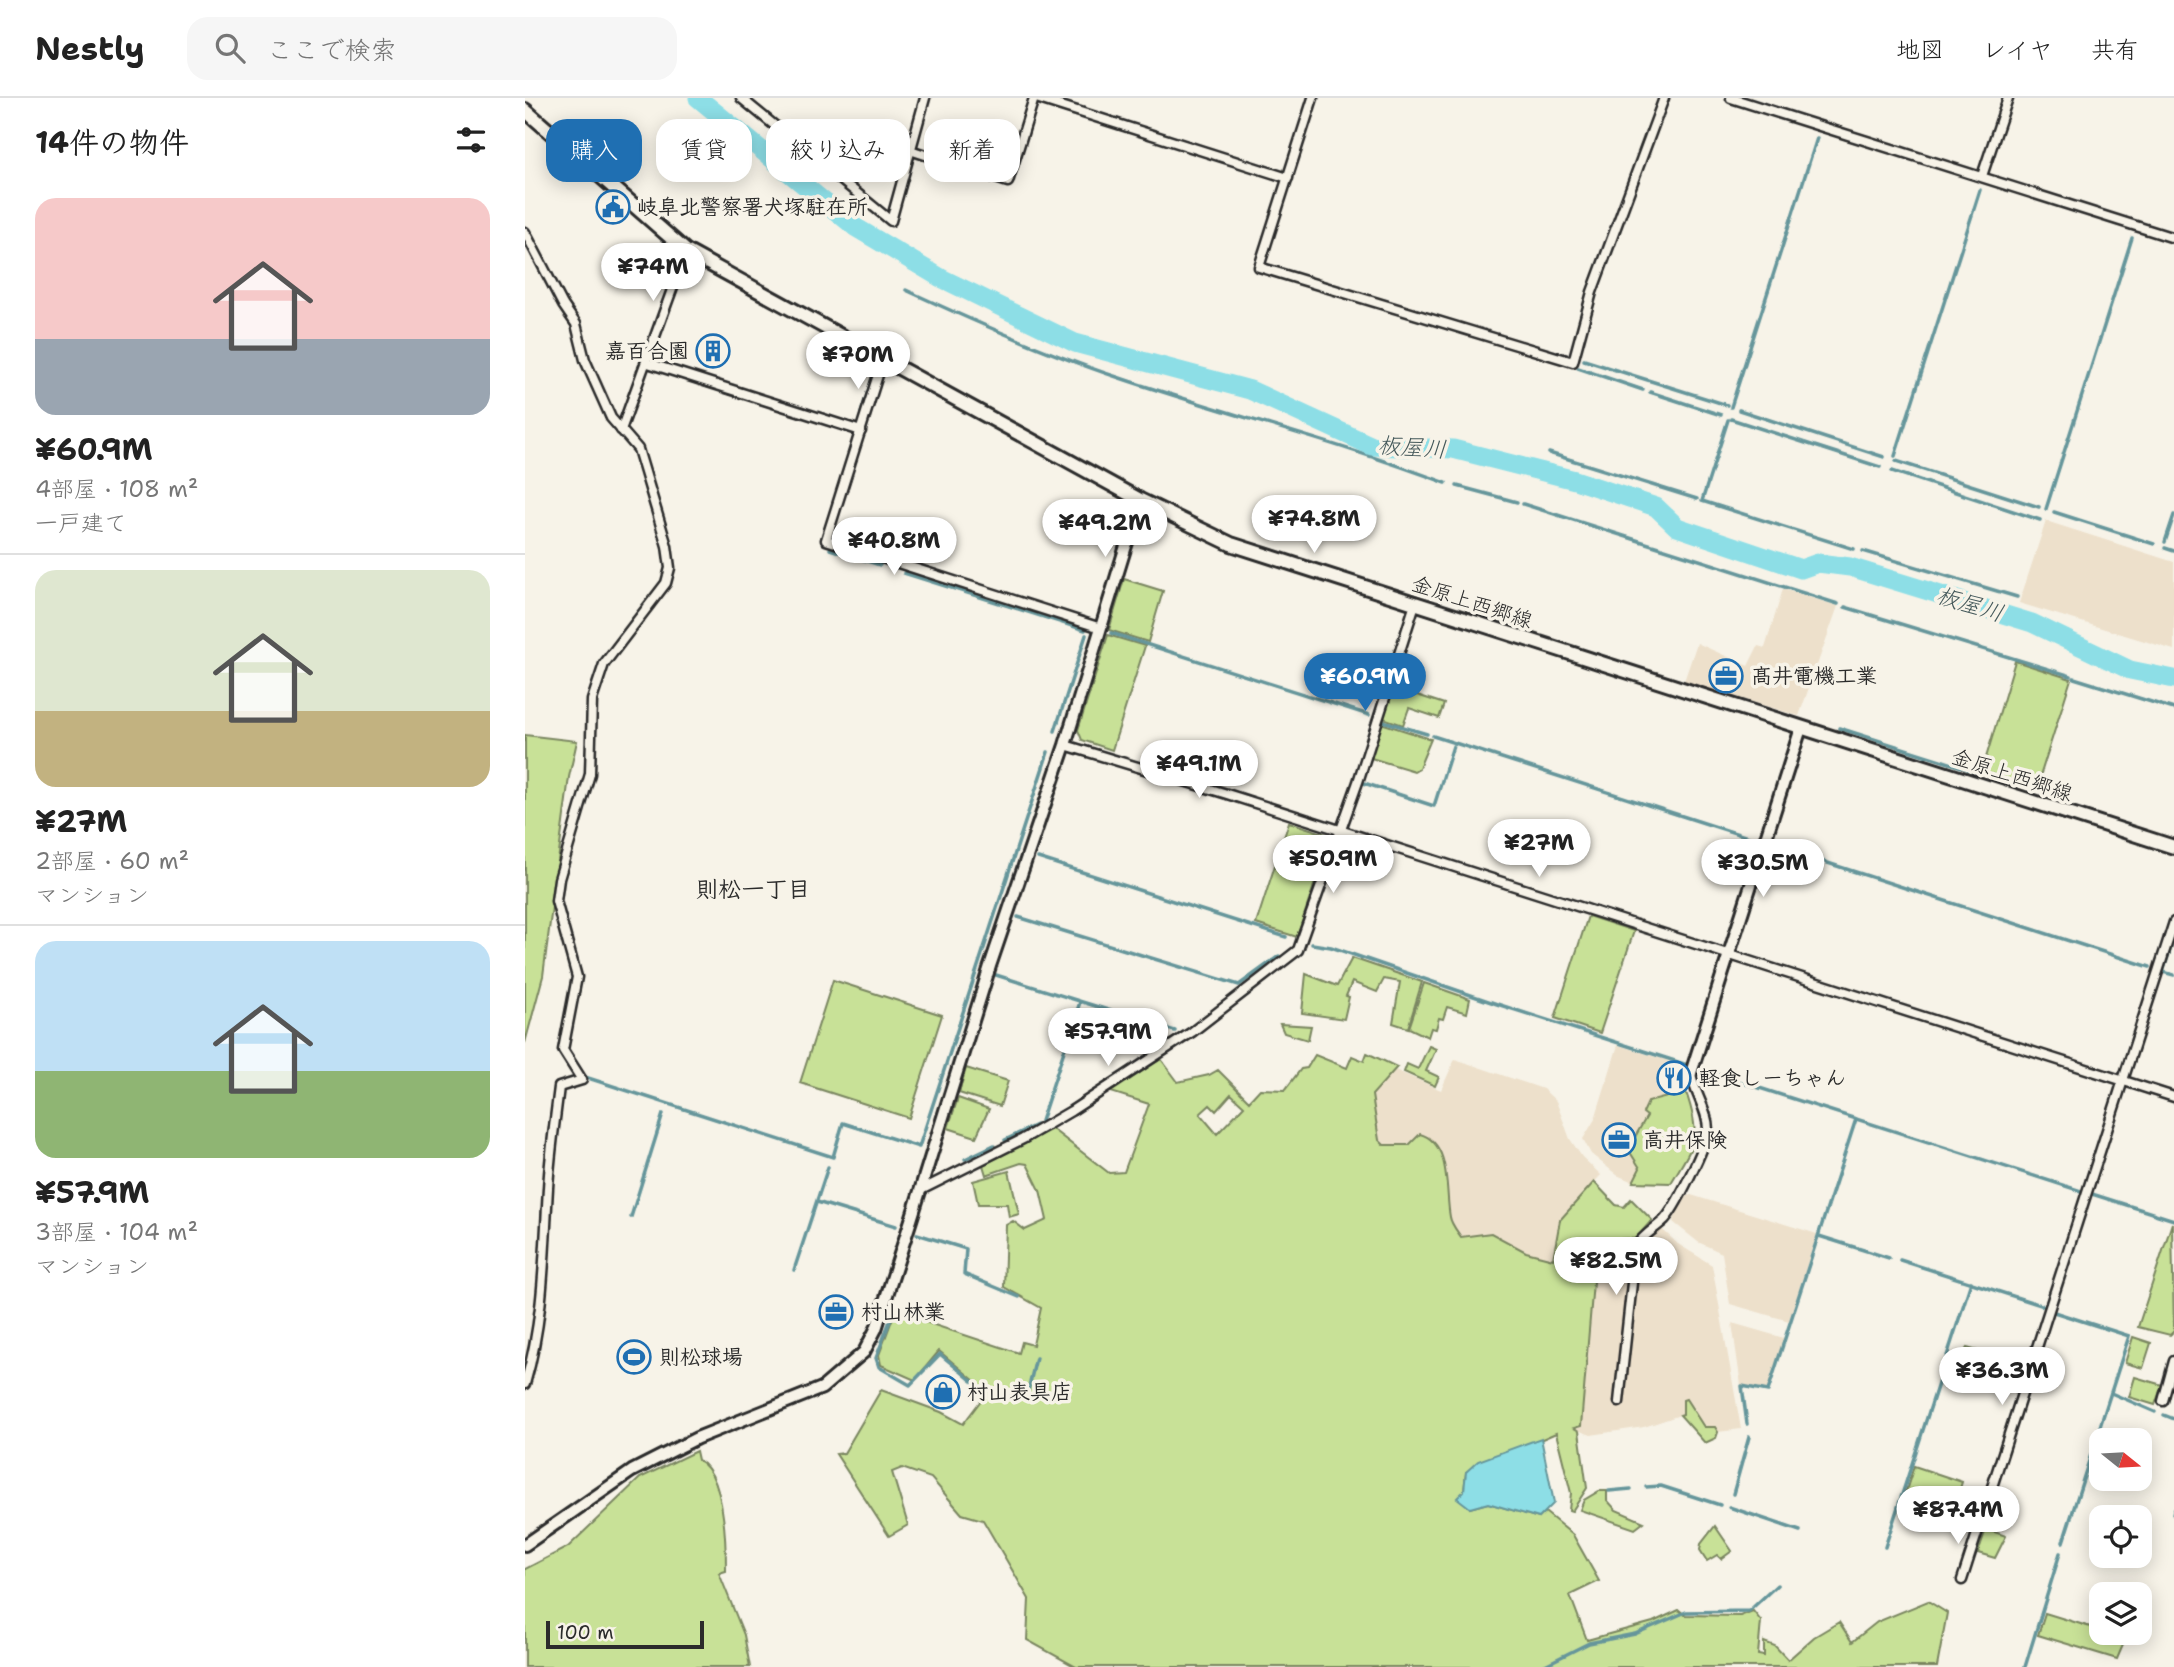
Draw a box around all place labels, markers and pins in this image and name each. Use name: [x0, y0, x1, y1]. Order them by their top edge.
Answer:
public building icon: 岐阜北警察署犬塚駐在所: [594, 188, 632, 226]
place label: 岐阜北警察署犬塚駐在所: [637, 193, 868, 221]
pin: ¥74M: [612, 244, 694, 303]
pin: ¥70M: [817, 331, 899, 391]
building icon: 嘉百合園: [694, 332, 732, 370]
place label: 嘉百合園: [605, 337, 689, 365]
pin: ¥74.8M: [1257, 496, 1371, 555]
pin: ¥49.2M: [1048, 500, 1162, 559]
pin: ¥40.8M: [837, 518, 951, 577]
pin: ¥60.9M: [1308, 654, 1422, 713]
office icon: 髙井電機工業: [1707, 657, 1745, 695]
place label: 髙井電機工業: [1751, 662, 1877, 690]
pin: ¥49.1M: [1142, 740, 1256, 800]
pin: ¥27M: [1498, 820, 1580, 879]
pin: ¥50.9M: [1276, 836, 1390, 895]
pin: ¥30.5M: [1706, 840, 1820, 899]
pin: ¥57.9M: [1051, 1009, 1165, 1068]
restaurant icon: 軽食しーちゃん: [1655, 1059, 1693, 1097]
place label: 軽食しーちゃん: [1699, 1064, 1846, 1092]
office icon: 高井保険: [1600, 1121, 1638, 1159]
place label: 高井保険: [1643, 1126, 1727, 1154]
pin: ¥82.5M: [1559, 1238, 1673, 1297]
office icon: 村山林業: [817, 1293, 855, 1331]
place label: 村山林業: [861, 1298, 945, 1326]
sports icon: 則松球場: [615, 1338, 653, 1376]
place label: 則松球場: [659, 1343, 743, 1371]
pin: ¥36.3M: [1945, 1348, 2059, 1407]
shop icon: 村山表具店: [924, 1373, 962, 1411]
place label: 村山表具店: [967, 1378, 1072, 1406]
pin: ¥87.4M: [1901, 1486, 2015, 1546]

